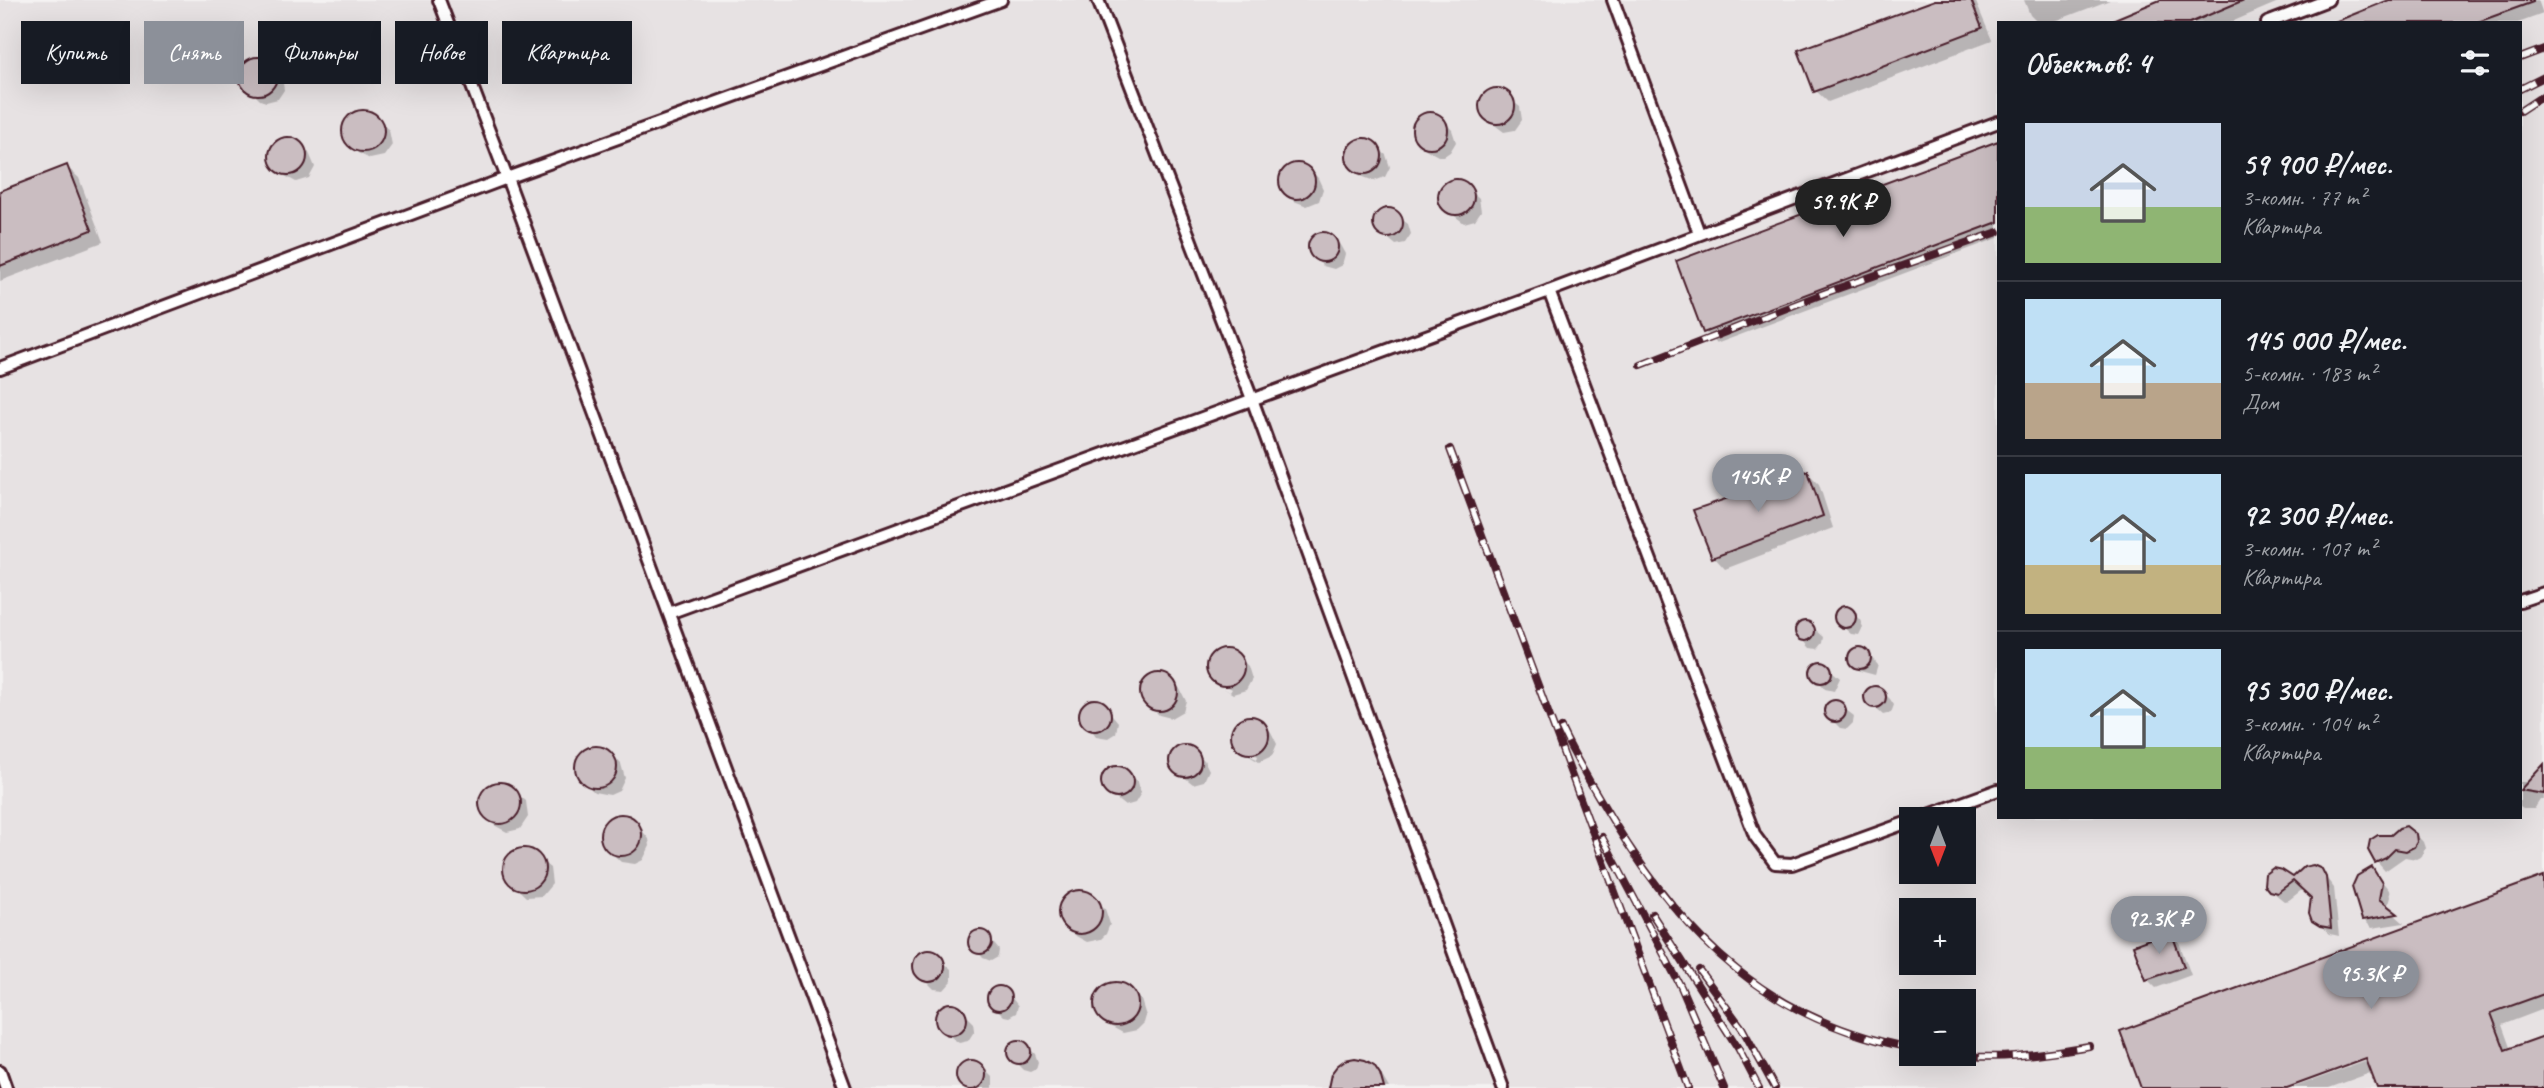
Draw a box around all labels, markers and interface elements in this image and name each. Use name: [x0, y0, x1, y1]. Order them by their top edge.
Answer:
chip: Купить: [21, 21, 130, 84]
chip: Снять: [144, 21, 244, 84]
chip: Фильтры: [258, 21, 381, 84]
chip: Новое: [395, 21, 488, 84]
chip: Квартира: [502, 21, 632, 84]
text: Объектов: 4: [2025, 44, 2150, 82]
icon: filters: [2456, 44, 2494, 82]
text: 59 900 ₽/мес.: [2242, 145, 2392, 183]
icon: home: [2081, 151, 2165, 235]
pin: 59.9K ₽: [1778, 180, 1908, 239]
text: 3-комн. · 77 m²: [2242, 183, 2366, 212]
text: 59.9K ₽: [1811, 187, 1875, 216]
text: Квартира: [2242, 212, 2320, 241]
text: 145 000 ₽/мес.: [2242, 321, 2406, 359]
icon: home: [2081, 327, 2165, 411]
text: 5-комн. · 183 m²: [2242, 359, 2376, 388]
text: Дом: [2242, 388, 2279, 417]
pin: 145K ₽: [1701, 454, 1815, 514]
text: 145K ₽: [1728, 462, 1788, 491]
text: 92 300 ₽/мес.: [2242, 496, 2393, 534]
icon: home: [2081, 502, 2165, 586]
text: 3-комн. · 107 m²: [2242, 534, 2376, 563]
text: Квартира: [2242, 563, 2320, 592]
text: 95 300 ₽/мес.: [2242, 671, 2392, 709]
icon: home: [2081, 677, 2165, 761]
text: 3-комн. · 104 m²: [2242, 709, 2376, 738]
text: Квартира: [2242, 738, 2320, 767]
north arrow: [1899, 807, 1976, 884]
map controls: [1899, 807, 1976, 1066]
pin: 92.3K ₽: [2094, 897, 2224, 956]
button: +: [1899, 898, 1976, 975]
text: 92.3K ₽: [2127, 904, 2191, 933]
pin: 95.3K ₽: [2306, 951, 2436, 1011]
text: 95.3K ₽: [2339, 959, 2403, 988]
button: −: [1899, 989, 1976, 1066]

